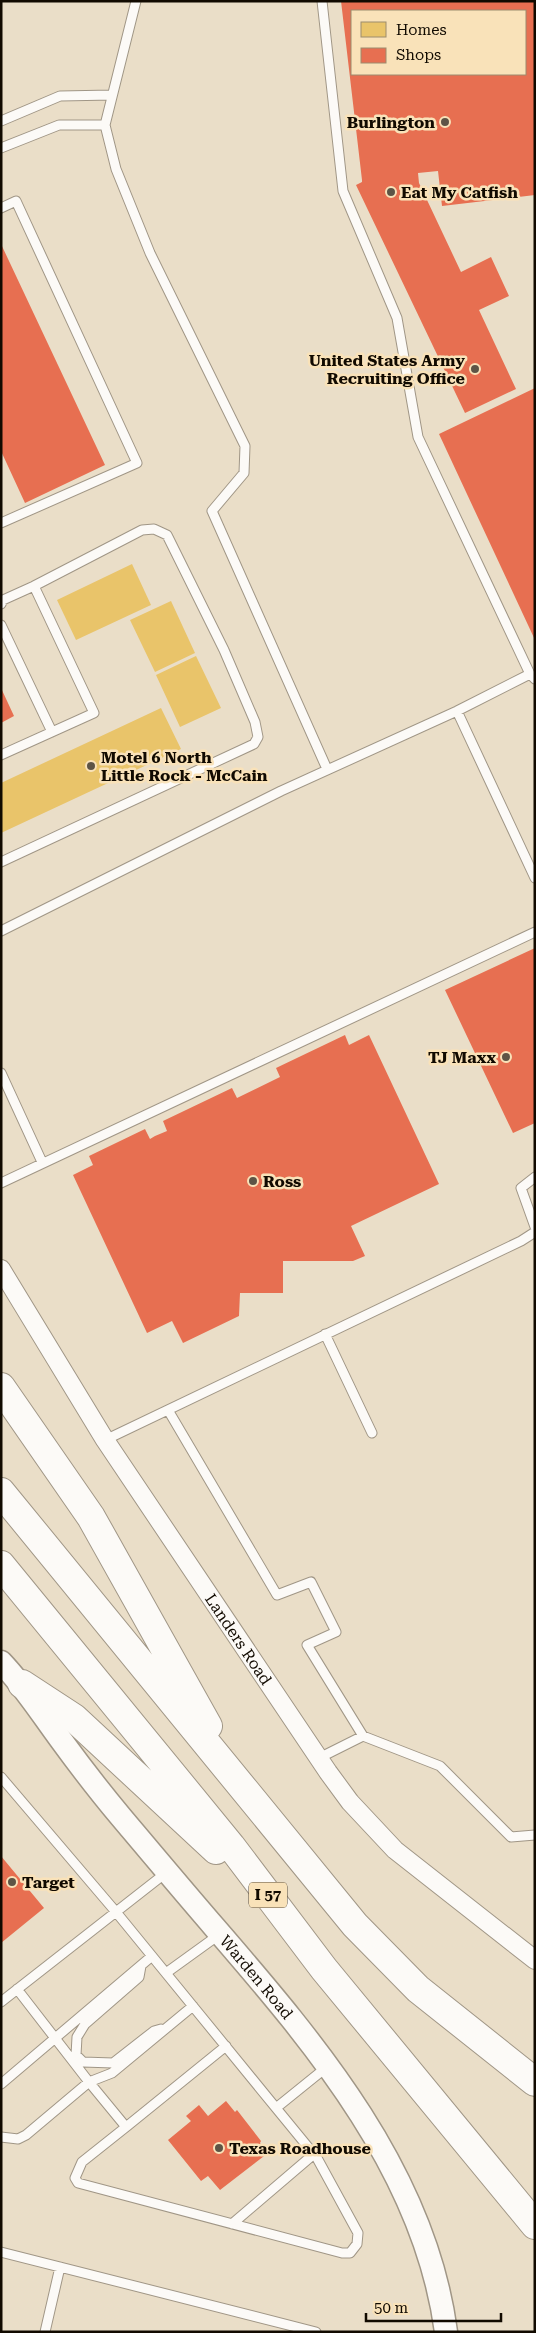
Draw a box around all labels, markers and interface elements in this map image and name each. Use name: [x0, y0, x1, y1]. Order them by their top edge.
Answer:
legend: [351, 10, 526, 75]
text: Homes: [396, 21, 447, 39]
text: Shops: [396, 46, 441, 64]
place label: Burlington: [347, 113, 435, 132]
marker: Burlington: [439, 116, 451, 128]
place label: Eat My Catfish: [401, 183, 518, 202]
marker: Eat My Catfish: [385, 186, 397, 198]
place label: United States Army Recruiting Office: [309, 351, 465, 388]
marker: United States Army Recruiting Office: [469, 363, 481, 375]
place label: Motel 6 North Little Rock - McCain: [101, 748, 268, 785]
marker: Motel 6 North Little Rock - McCain: [85, 760, 97, 772]
place label: TJ Maxx: [428, 1048, 497, 1067]
marker: TJ Maxx: [500, 1051, 512, 1063]
place label: Ross: [263, 1172, 301, 1191]
marker: Ross: [247, 1175, 259, 1187]
street label: Landers Road: [201, 1590, 276, 1689]
place label: Target: [22, 1873, 75, 1892]
marker: Target: [6, 1876, 18, 1888]
road number: I 57: [249, 1882, 287, 1908]
street label: Warden Road: [216, 1932, 297, 2023]
place label: Texas Roadhouse: [229, 2139, 371, 2158]
marker: Texas Roadhouse: [213, 2142, 225, 2154]
scale bar: [366, 2290, 501, 2322]
text: 50 m: [374, 2299, 409, 2317]

